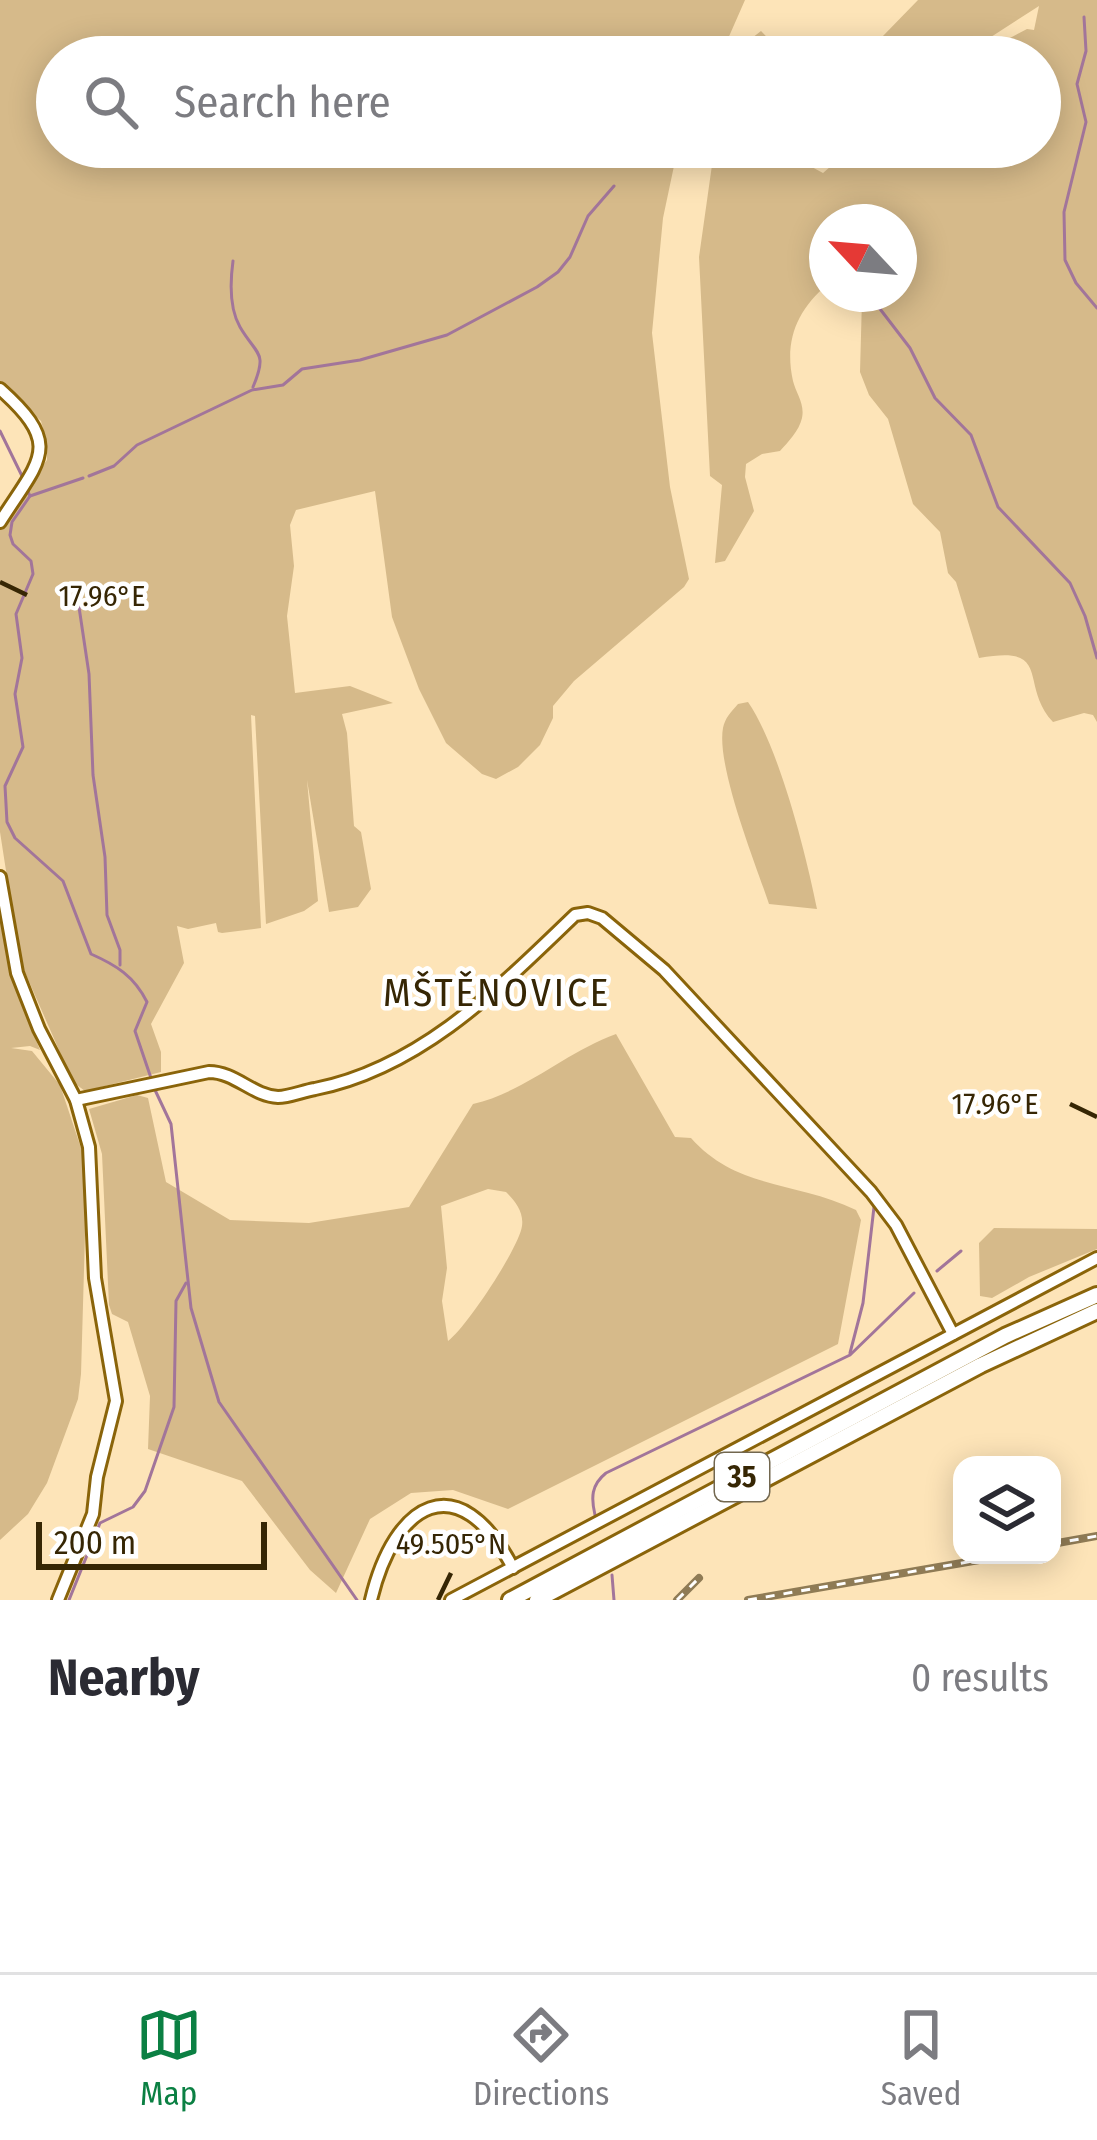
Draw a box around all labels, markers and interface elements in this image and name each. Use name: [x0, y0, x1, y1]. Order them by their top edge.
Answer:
search box: [36, 36, 1061, 168]
icon: search: [78, 69, 144, 135]
text: Search here: [174, 75, 391, 129]
north arrow: [809, 204, 917, 312]
text: 17.96°E: [59, 578, 145, 614]
district label: MŠTĚNOVICE: [383, 970, 611, 1016]
text: 17.96°E: [952, 1086, 1038, 1122]
road number: 35: [715, 1453, 769, 1501]
map controls: [953, 1456, 1061, 1564]
button: layers: [953, 1456, 1061, 1564]
scale bar: [36, 1516, 267, 1569]
text: 200 m: [54, 1523, 136, 1563]
text: 49.505°N: [396, 1526, 506, 1562]
text: Nearby: [48, 1647, 200, 1709]
text: 0 results: [911, 1655, 1049, 1701]
tab: Map: [136, 2002, 202, 2114]
tab: Directions: [473, 2002, 609, 2114]
tab: Saved: [881, 2002, 961, 2114]

